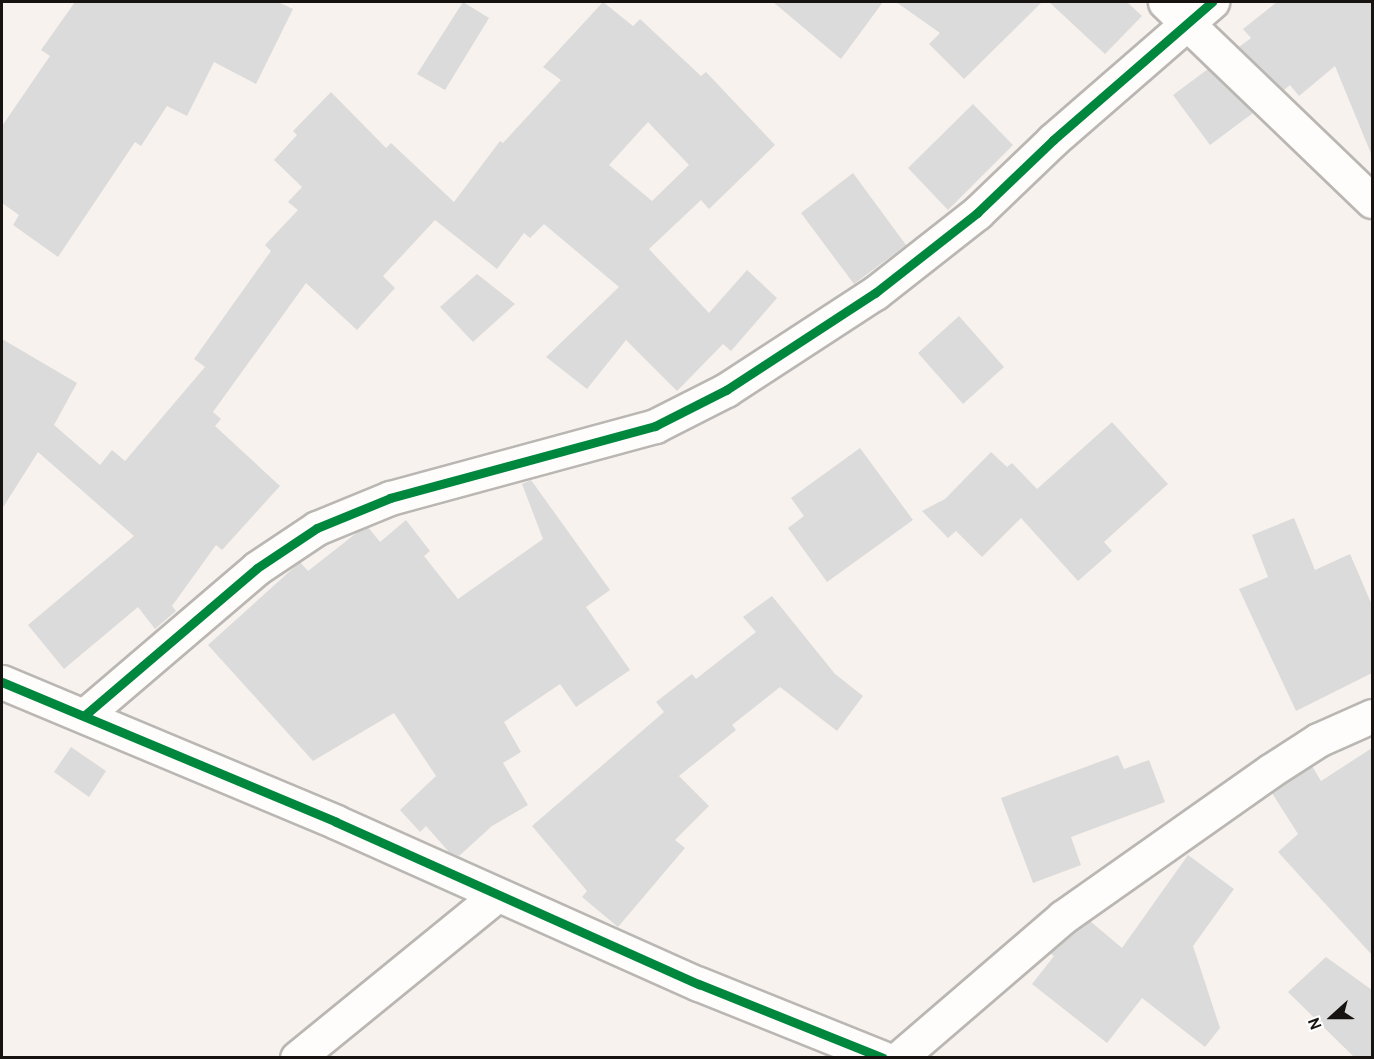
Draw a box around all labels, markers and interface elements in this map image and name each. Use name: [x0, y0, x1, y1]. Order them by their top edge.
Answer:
north arrow: [1302, 987, 1362, 1047]
text: N: [1304, 1015, 1326, 1032]

